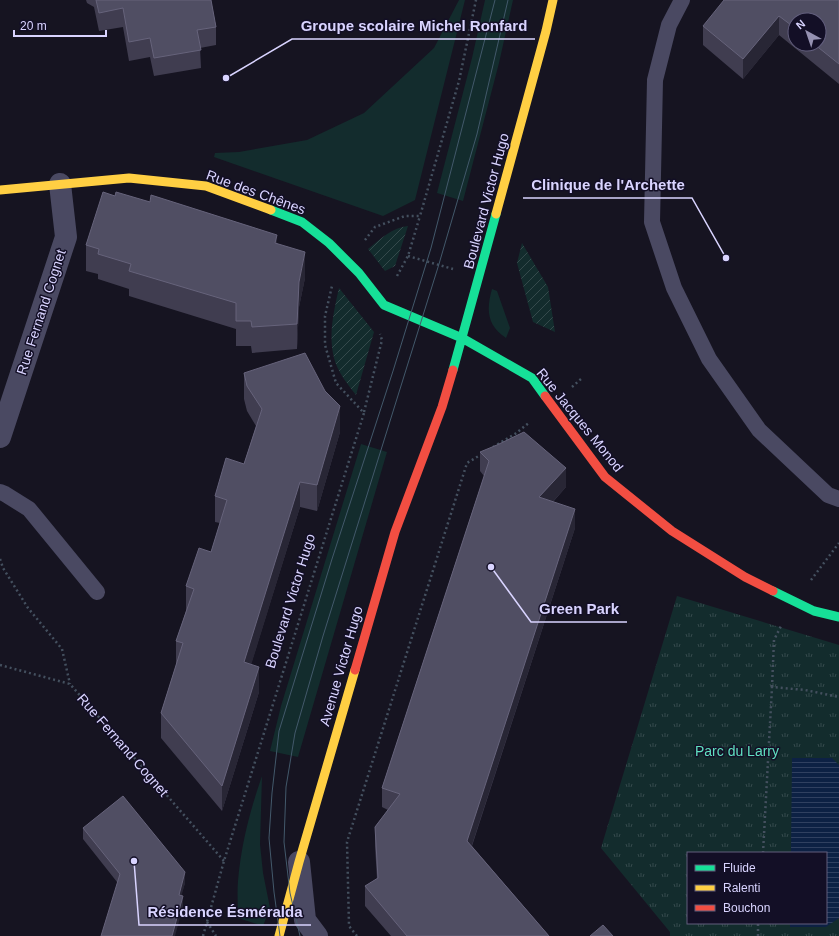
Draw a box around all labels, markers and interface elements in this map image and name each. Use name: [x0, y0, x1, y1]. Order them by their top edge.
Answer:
scale bar: [14, 12, 106, 38]
callout: Groupe scolaire Michel Ronfard: [292, 12, 535, 39]
north arrow: [787, 12, 827, 52]
text: Groupe scolaire Michel Ronfard: [301, 17, 527, 34]
text: N: [794, 17, 808, 31]
text: 20 m: [20, 19, 47, 33]
street label: Boulevard Victor Hugo: [460, 131, 512, 271]
street label: Rue des Chênes: [204, 167, 308, 217]
callout: Clinique de l'Archette: [523, 171, 692, 198]
text: Clinique de l'Archette: [531, 176, 685, 193]
street label: Rue Fernand Cognet: [13, 247, 69, 377]
street label: Rue Jacques Monod: [533, 365, 627, 475]
street label: Boulevard Victor Hugo: [262, 532, 318, 670]
callout: Green Park: [531, 595, 627, 622]
text: Green Park: [539, 600, 620, 617]
street label: Avenue Victor Hugo: [316, 604, 366, 728]
street label: Rue Fernand Cognet: [74, 690, 172, 800]
park label: Parc du Larry: [695, 743, 779, 759]
legend: [687, 852, 827, 924]
text: Fluide: [723, 861, 756, 875]
text: Ralenti: [723, 881, 760, 895]
callout: Résidence Ésméralda: [139, 898, 311, 925]
text: Bouchon: [723, 901, 770, 915]
text: Résidence Ésméralda: [147, 903, 303, 920]

